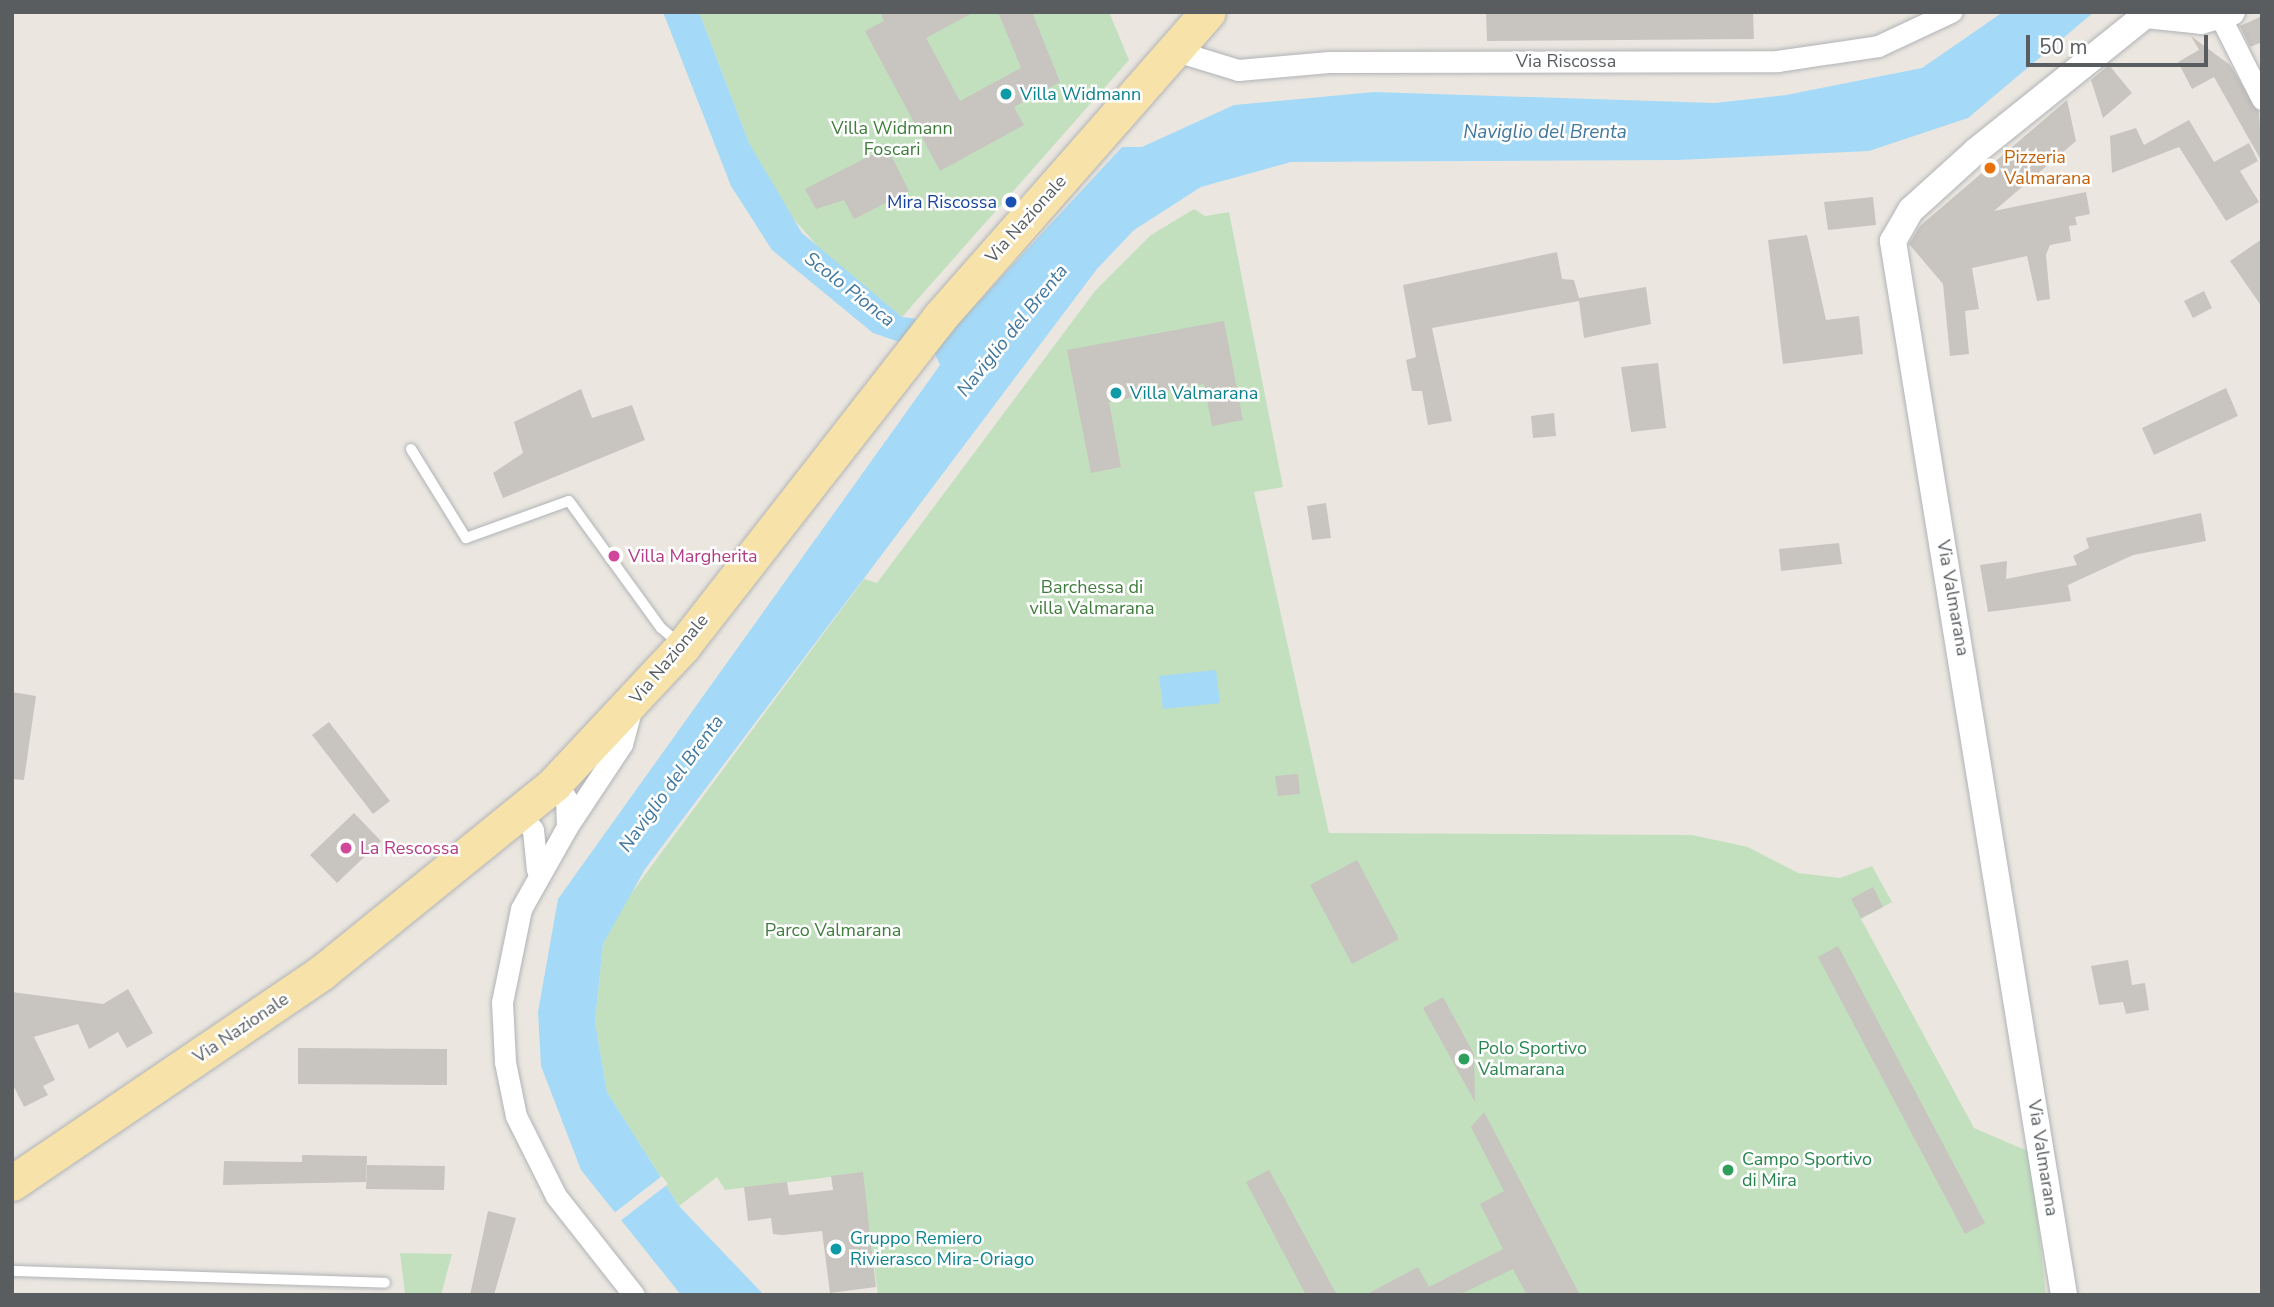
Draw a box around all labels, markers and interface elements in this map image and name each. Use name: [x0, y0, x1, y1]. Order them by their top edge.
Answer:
scale bar: [2029, 21, 2211, 65]
text: 50 m: [2039, 33, 2088, 61]
street label: Via Riscossa: [1516, 50, 1616, 72]
place label: Villa Widmann: [1020, 83, 1141, 105]
marker: Villa Widmann: [998, 86, 1014, 102]
park label: Villa Widmann Foscari: [831, 118, 953, 160]
water label: Naviglio del Brenta: [1463, 122, 1627, 144]
place label: Pizzeria Valmarana: [2004, 147, 2091, 190]
marker: Pizzeria Valmarana: [1982, 160, 1998, 176]
street label: Via Nazionale: [981, 171, 1071, 267]
place label: Mira Riscossa: [887, 191, 997, 213]
marker: Mira Riscossa: [1003, 194, 1019, 210]
water label: Scolo Pionca: [799, 248, 899, 332]
water label: Naviglio del Brenta: [953, 260, 1073, 402]
place label: Villa Valmarana: [1130, 382, 1258, 404]
marker: Villa Valmarana: [1108, 385, 1124, 401]
street label: Via Valmarana: [1932, 538, 1974, 658]
place label: Villa Margherita: [628, 545, 757, 567]
marker: Villa Margherita: [606, 548, 622, 564]
park label: Barchessa di villa Valmarana: [1029, 577, 1155, 620]
street label: Via Nazionale: [625, 610, 713, 708]
water label: Naviglio del Brenta: [615, 711, 729, 857]
place label: La Rescossa: [360, 837, 459, 859]
marker: La Rescossa: [338, 840, 354, 856]
park label: Parco Valmarana: [765, 919, 901, 941]
street label: Via Nazionale: [189, 988, 293, 1068]
place label: Polo Sportivo Valmarana: [1478, 1038, 1587, 1080]
marker: Polo Sportivo Valmarana: [1456, 1051, 1472, 1067]
street label: Via Valmarana: [2023, 1098, 2063, 1218]
place label: Campo Sportivo di Mira: [1742, 1149, 1872, 1192]
marker: Campo Sportivo di Mira: [1720, 1162, 1736, 1178]
place label: Gruppo Remiero Rivierasco Mira-Oriago: [850, 1228, 1034, 1270]
marker: Gruppo Remiero Rivierasco Mira-Oriago: [828, 1241, 844, 1257]

